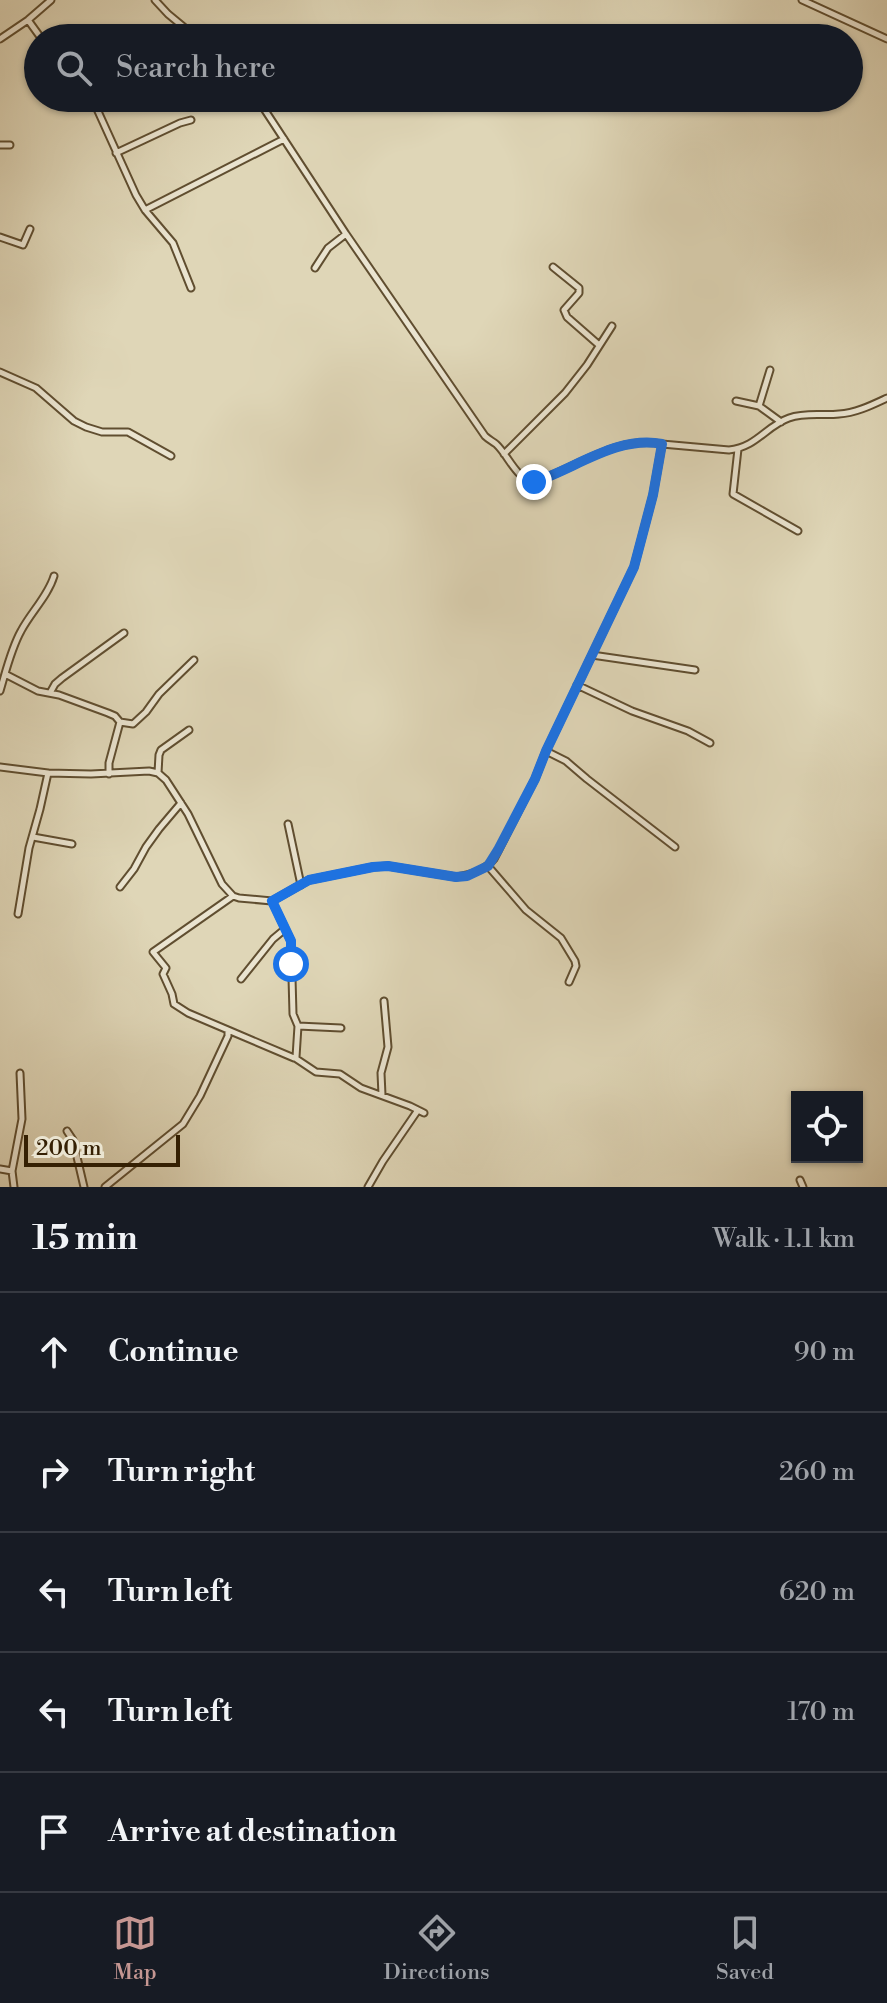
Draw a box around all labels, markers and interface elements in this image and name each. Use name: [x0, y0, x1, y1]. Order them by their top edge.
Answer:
search box: [24, 24, 863, 112]
icon: search: [52, 46, 96, 90]
text: Search here: [116, 49, 276, 87]
route end: [516, 464, 552, 500]
route start: [273, 946, 309, 982]
map controls: [791, 1091, 863, 1163]
button: locate: [791, 1091, 863, 1163]
scale bar: [24, 1131, 180, 1167]
text: 200 m: [36, 1135, 102, 1162]
text: 15 min: [32, 1218, 138, 1260]
text: Walk · 1.1 km: [713, 1223, 855, 1255]
icon: ahead: [32, 1330, 76, 1374]
text: Continue: [108, 1333, 239, 1371]
text: 90 m: [794, 1336, 855, 1368]
icon: right: [32, 1450, 76, 1494]
text: Turn right: [108, 1453, 255, 1491]
text: 260 m: [779, 1456, 855, 1488]
icon: left: [32, 1570, 76, 1614]
text: Turn left: [108, 1573, 232, 1611]
text: 620 m: [779, 1576, 855, 1608]
icon: left: [32, 1690, 76, 1734]
text: Turn left: [108, 1693, 232, 1731]
text: 170 m: [787, 1696, 855, 1728]
icon: arrive: [32, 1810, 76, 1854]
text: Arrive at destination: [108, 1813, 397, 1851]
tab: Map: [113, 1911, 157, 1986]
tab: Directions: [384, 1911, 490, 1986]
tab: Saved: [716, 1911, 774, 1986]

